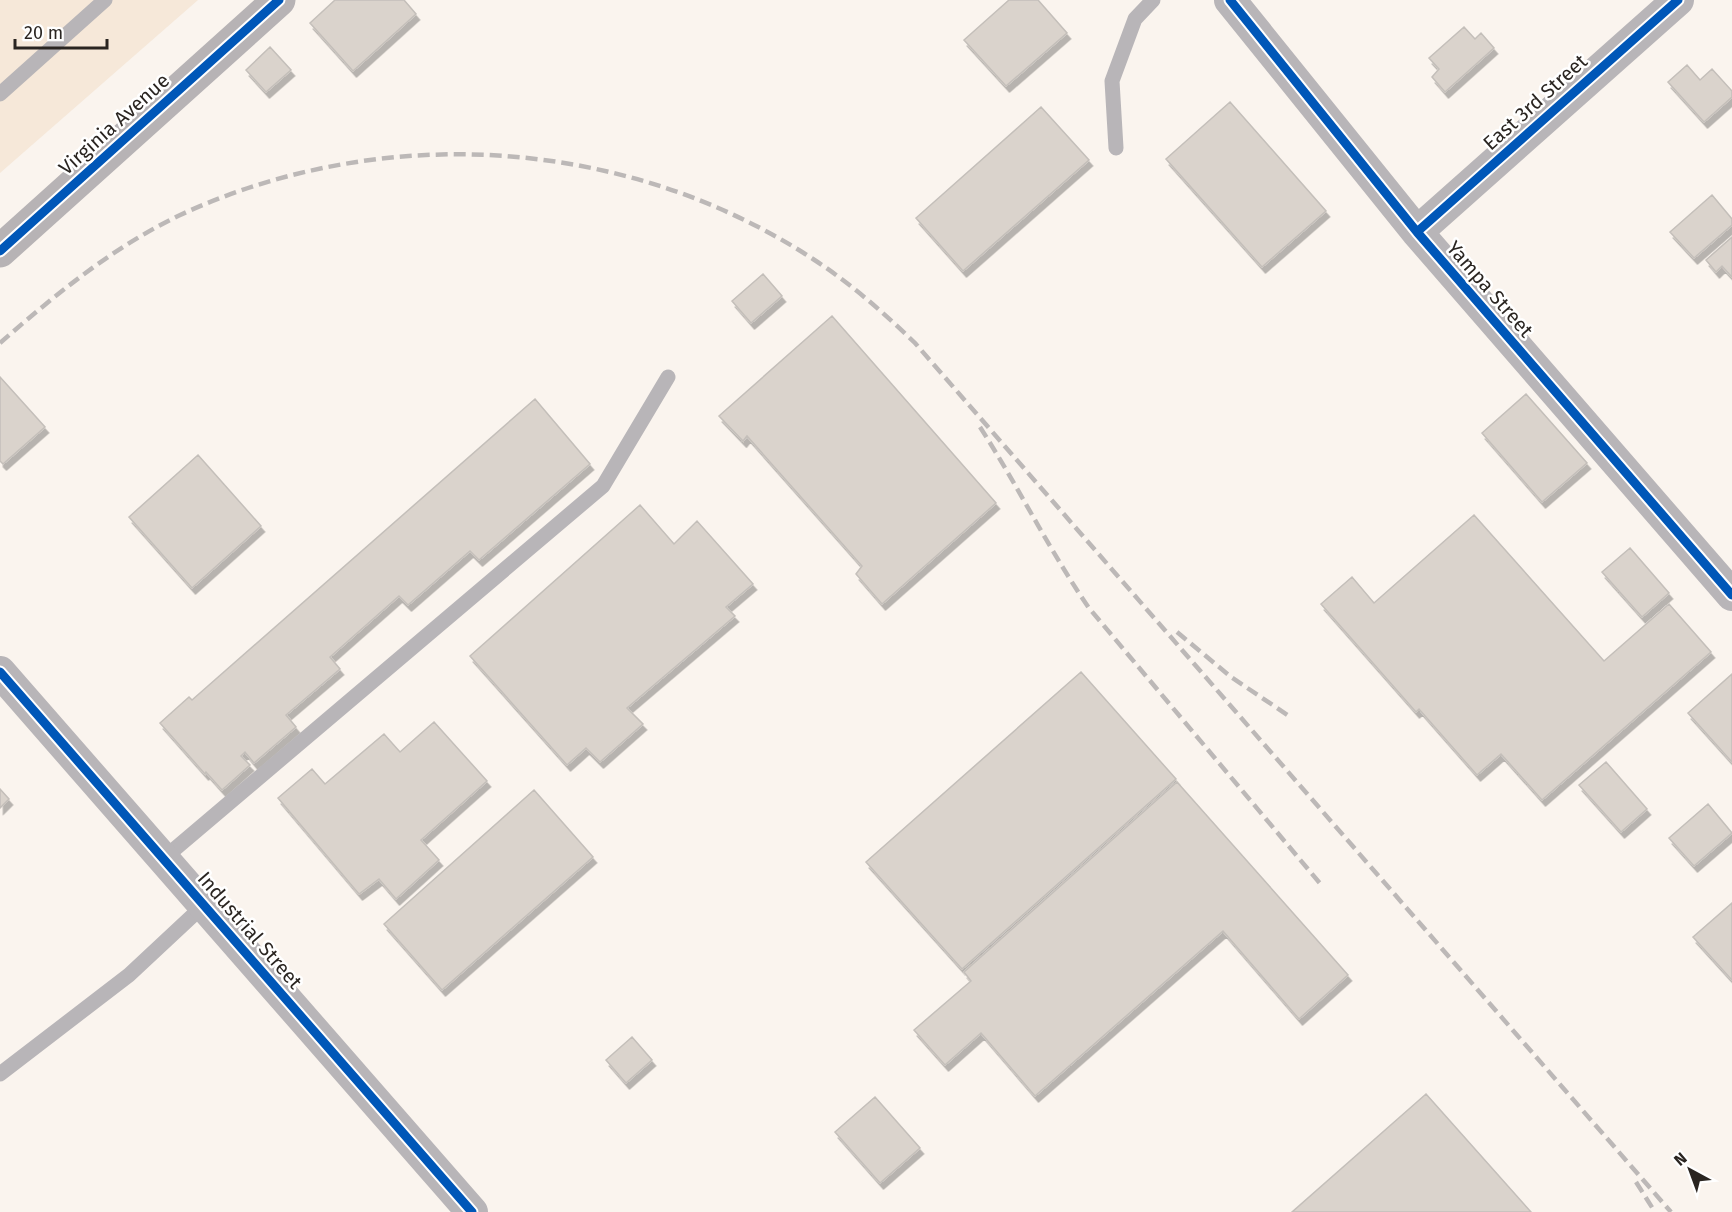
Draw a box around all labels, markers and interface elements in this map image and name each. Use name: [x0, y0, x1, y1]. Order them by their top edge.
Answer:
scale bar: [15, 12, 106, 50]
text: 20 m: [24, 22, 63, 44]
street label: East 3rd Street: [1478, 49, 1593, 155]
street label: Virginia Avenue: [54, 68, 174, 180]
street label: Yampa Street: [1442, 236, 1539, 343]
street label: Industrial Street: [193, 867, 308, 994]
north arrow: [1660, 1140, 1720, 1200]
text: N: [1670, 1148, 1691, 1170]

